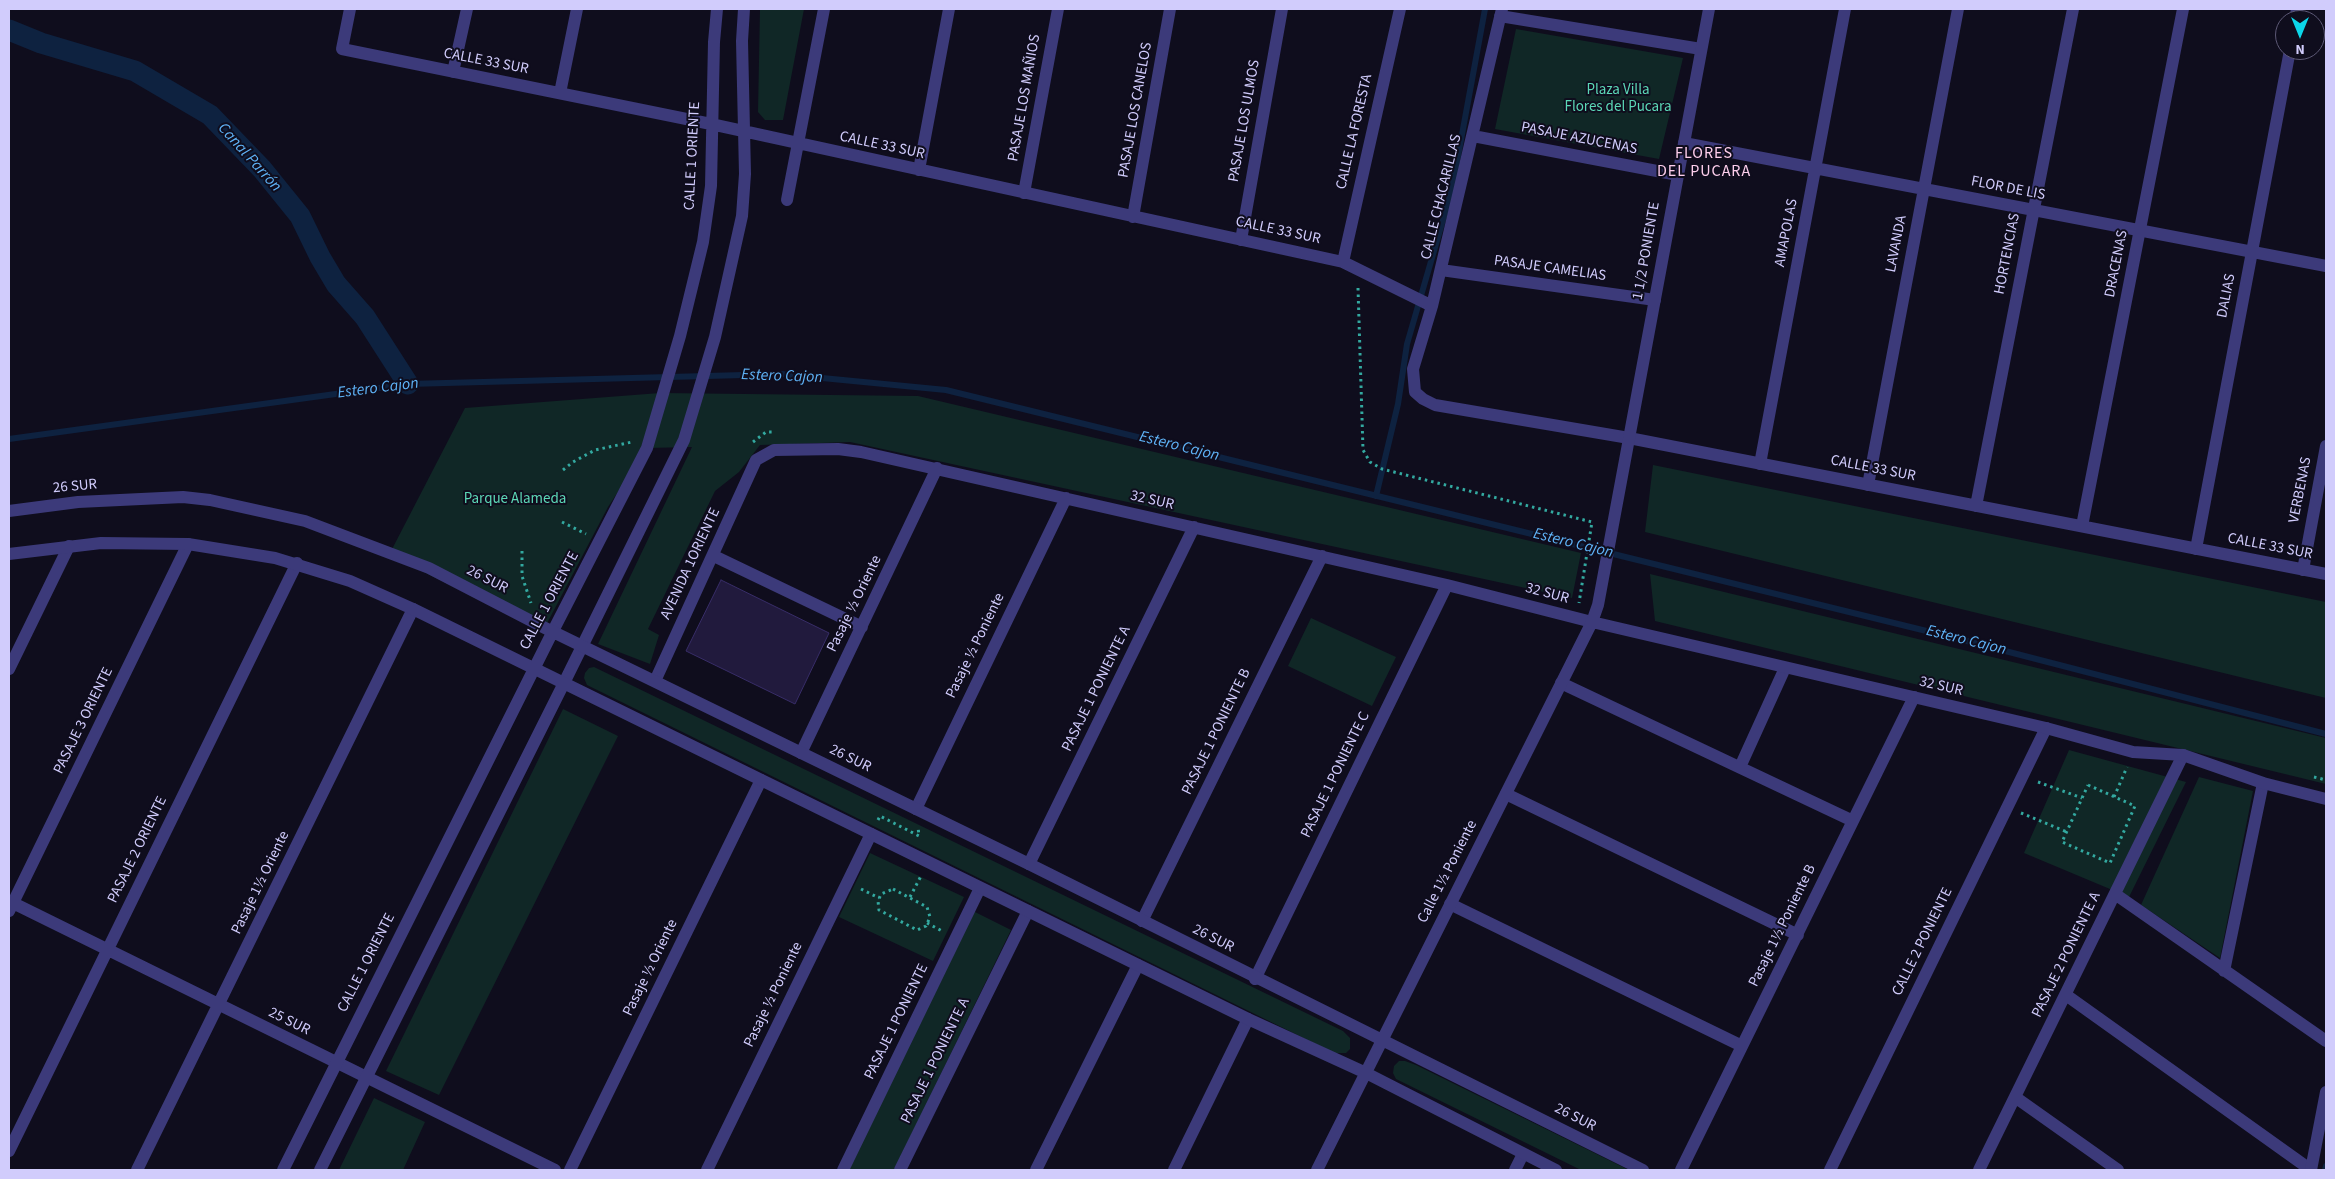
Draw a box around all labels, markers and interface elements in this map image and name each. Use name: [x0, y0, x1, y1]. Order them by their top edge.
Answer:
north arrow: [2275, 10, 2325, 60]
street label: PASAJE LOS MAÑIOS: [1005, 33, 1045, 163]
text: N: [2295, 39, 2305, 59]
street label: PASAJE LOS CANELOS: [1115, 41, 1157, 179]
street label: CALLE 33 SUR: [442, 45, 530, 79]
street label: PASAJE LOS ULMOS: [1225, 58, 1265, 184]
street label: CALLE LA FORESTA: [1333, 73, 1377, 191]
park label: Plaza Villa Flores del Pucara: [1564, 82, 1672, 117]
street label: CALLE 1 ORIENTE: [681, 101, 705, 211]
street label: PASAJE AZUCENAS: [1519, 119, 1639, 159]
water label: Canal Parrón: [213, 120, 285, 196]
street label: CALLE 33 SUR: [838, 128, 926, 164]
street label: CALLE CHACARILLAS: [1418, 132, 1466, 262]
district label: FLORES DEL PUCARA: [1656, 144, 1752, 182]
street label: FLOR DE LIS: [1969, 173, 2047, 205]
street label: AMAPOLAS: [1772, 197, 1802, 269]
street label: 1 1/2 PONIENTE: [1630, 201, 1664, 301]
street label: HORTENCIAS: [1991, 212, 2025, 296]
street label: CALLE 33 SUR: [1234, 213, 1322, 249]
street label: LAVANDA: [1883, 214, 1911, 274]
street label: DRACENAS: [2102, 229, 2132, 299]
street label: PASAJE CAMELIAS: [1493, 252, 1607, 286]
street label: DALIAS: [2214, 272, 2240, 320]
water label: Estero Cajon: [741, 366, 823, 388]
water label: Estero Cajon: [336, 374, 420, 404]
water label: Estero Cajon: [1137, 428, 1221, 466]
street label: CALLE 33 SUR: [1829, 452, 1917, 486]
street label: VERBENAS: [2286, 456, 2316, 524]
street label: 26 SUR: [52, 476, 98, 498]
street label: 32 SUR: [1128, 487, 1176, 515]
park label: Parque Alameda: [464, 491, 566, 509]
street label: AVENIDA 1ORIENTE: [657, 505, 725, 623]
water label: Estero Cajon: [1531, 525, 1615, 563]
street label: CALLE 33 SUR: [2226, 530, 2314, 564]
street label: CALLE 1 ORIENTE: [517, 549, 583, 653]
street label: Pasaje ½ Oriente: [824, 553, 886, 655]
street label: 26 SUR: [463, 562, 511, 598]
street label: 32 SUR: [1523, 580, 1571, 608]
street label: Pasaje ½ Poniente: [943, 591, 1009, 701]
water label: Estero Cajon: [1924, 622, 2008, 660]
street label: PASAJE 1 PONIENTE A: [1059, 623, 1135, 755]
street label: PASAJE 3 ORIENTE: [50, 665, 118, 777]
street label: PASAJE 1 PONIENTE B: [1179, 666, 1255, 798]
street label: 32 SUR: [1917, 673, 1965, 701]
street label: PASAJE 1 PONIENTE C: [1298, 709, 1374, 841]
street label: 26 SUR: [826, 741, 874, 777]
street label: PASAJE 2 ORIENTE: [104, 794, 172, 906]
street label: Calle 1½ Poniente: [1414, 818, 1482, 926]
street label: Pasaje 1½ Oriente: [228, 828, 294, 938]
street label: Pasaje 1½ Poniente B: [1746, 862, 1820, 990]
street label: CALLE 2 PONIENTE: [1889, 885, 1957, 999]
street label: PASAJE 2 PONIENTE A: [2029, 889, 2105, 1021]
street label: CALLE 1 ORIENTE: [334, 911, 400, 1015]
street label: Pasaje ½ Oriente: [620, 917, 682, 1019]
street label: 26 SUR: [1189, 921, 1237, 957]
street label: Pasaje ½ Poniente: [741, 940, 807, 1050]
street label: PASAJE 1 PONIENTE: [861, 961, 933, 1083]
street label: PASAJE 1 PONIENTE A: [898, 995, 974, 1127]
street label: 25 SUR: [265, 1004, 313, 1040]
street label: 26 SUR: [1551, 1100, 1599, 1136]

